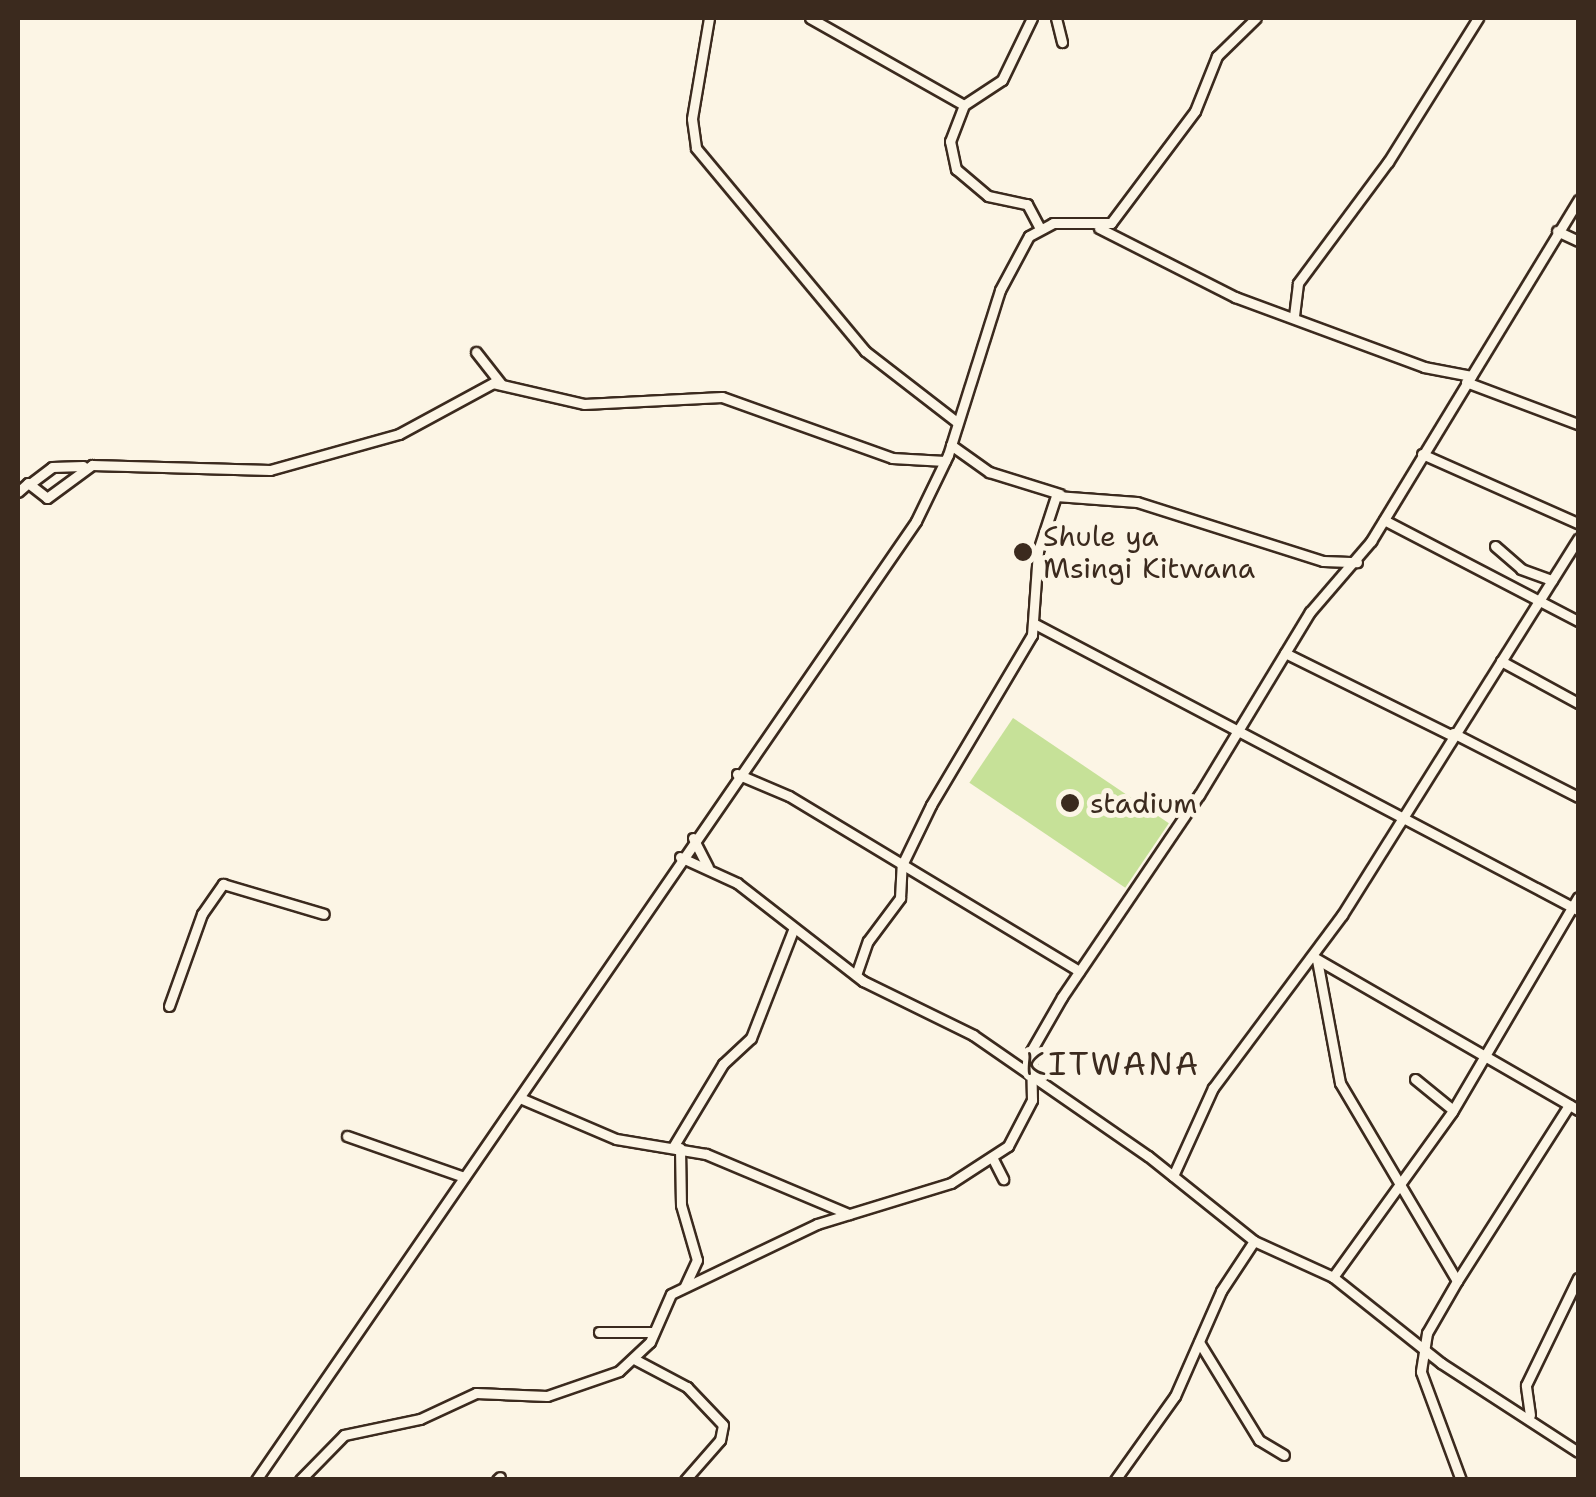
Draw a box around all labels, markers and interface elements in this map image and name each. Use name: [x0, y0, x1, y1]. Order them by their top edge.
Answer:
place label: Shule ya Msingi Kitwana: [1043, 519, 1255, 585]
marker: Shule ya Msingi Kitwana: [1012, 541, 1034, 563]
place label: stadium: [1090, 786, 1198, 820]
marker: stadium: [1059, 792, 1081, 814]
district label: KITWANA: [1025, 1045, 1201, 1083]

